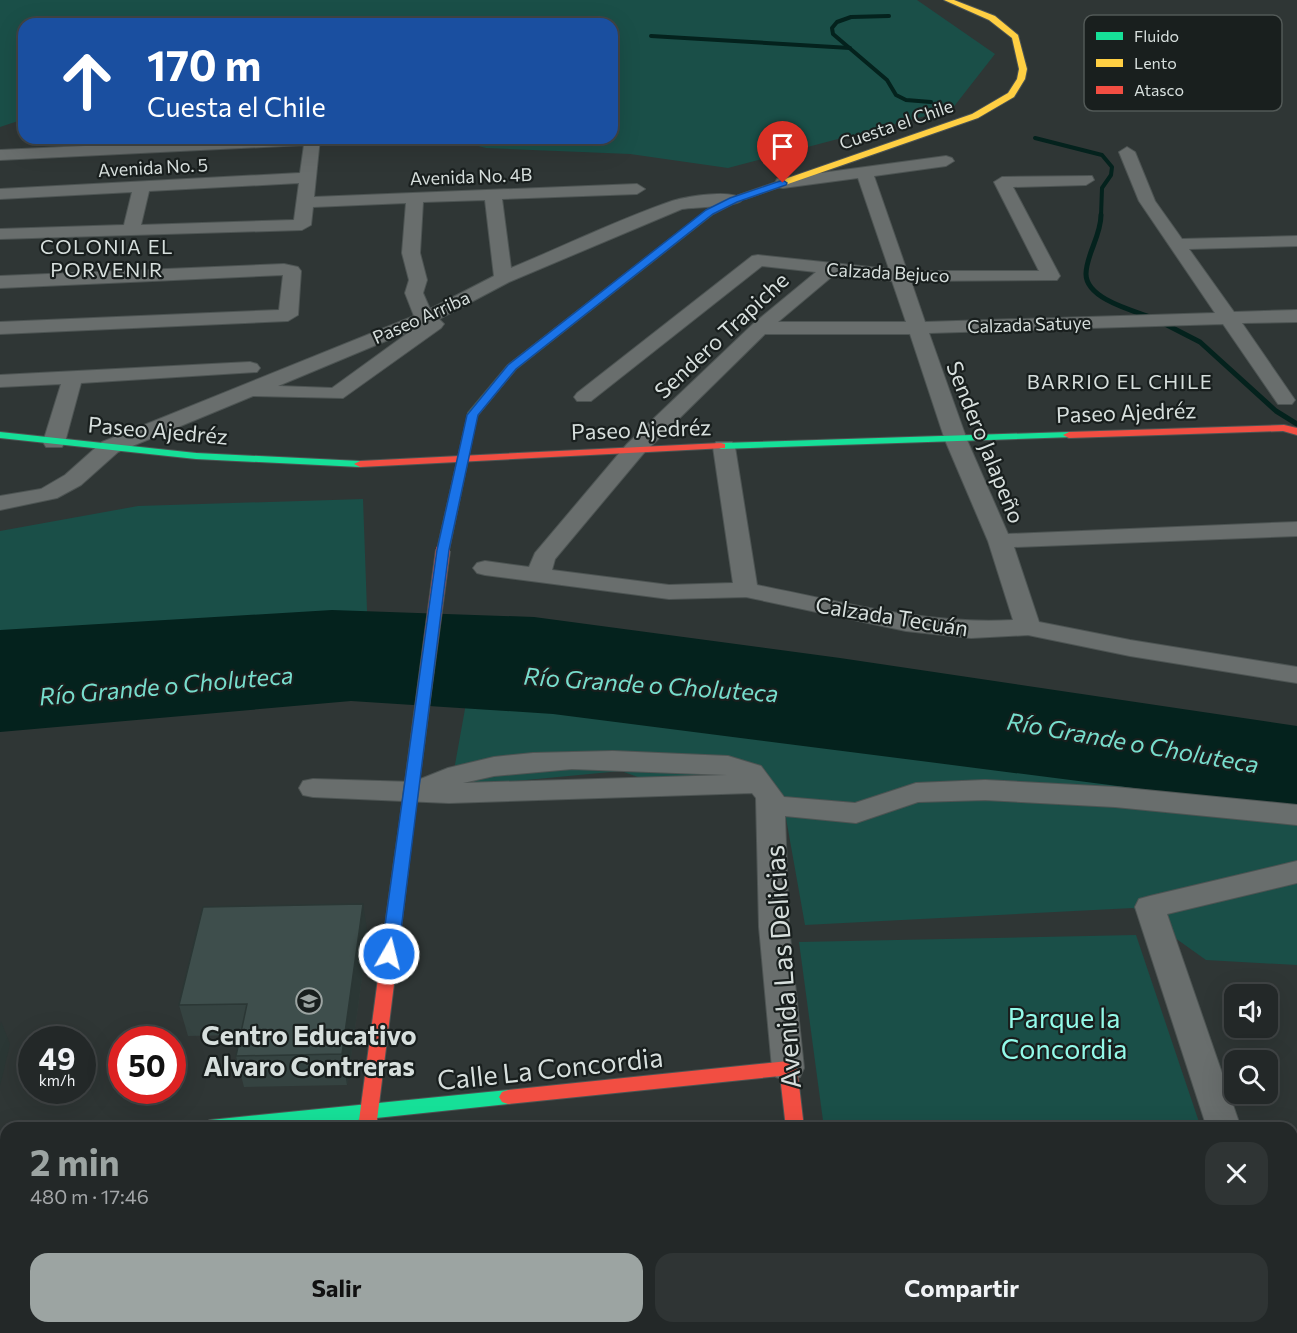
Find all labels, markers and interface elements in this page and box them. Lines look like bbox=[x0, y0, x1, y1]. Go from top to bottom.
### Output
legend bbox=[1084, 15, 1282, 111]
text: Fluido bbox=[1134, 26, 1179, 45]
text: 170 m bbox=[147, 38, 261, 90]
icon: ahead bbox=[48, 42, 126, 120]
text: Lento bbox=[1134, 53, 1177, 72]
text: Atasco bbox=[1134, 80, 1184, 99]
text: Cuesta el Chile bbox=[147, 90, 326, 123]
street label: Cuesta el Chile bbox=[836, 94, 956, 154]
pin bbox=[757, 121, 808, 183]
icon: arrive bbox=[766, 130, 799, 163]
street label: Avenida No. 5 bbox=[97, 153, 209, 181]
street label: Avenida No. 4B bbox=[409, 163, 533, 189]
district label: COLONIA EL PORVENIR bbox=[40, 234, 174, 281]
street label: Calzada Bejuco bbox=[826, 258, 950, 286]
street label: Sendero Trapiche bbox=[648, 266, 794, 404]
street label: Paseo Arriba bbox=[369, 286, 473, 348]
street label: Calzada Satuye bbox=[967, 311, 1091, 337]
street label: Sendero Jalapeño bbox=[941, 357, 1031, 527]
district label: BARRIO EL CHILE bbox=[1027, 369, 1213, 393]
street label: Paseo Ajedréz bbox=[1055, 396, 1197, 428]
street label: Paseo Ajedréz bbox=[87, 410, 229, 450]
street label: Paseo Ajedréz bbox=[570, 413, 712, 445]
street label: Calzada Tecuán bbox=[814, 591, 970, 641]
water label: Río Grande o Choluteca bbox=[38, 659, 294, 711]
water label: Río Grande o Choluteca bbox=[523, 661, 779, 707]
water label: Río Grande o Choluteca bbox=[1005, 706, 1261, 778]
street label: Avenida Las Delicias bbox=[757, 844, 807, 1090]
position arrow bbox=[357, 922, 421, 986]
map controls bbox=[1224, 984, 1278, 1104]
button: sound bbox=[1224, 984, 1278, 1038]
school or university icon: Centro Educativo Alvaro Contreras bbox=[294, 986, 324, 1016]
park label: Parque la Concordia bbox=[1001, 1001, 1127, 1065]
place label: Centro Educativo Alvaro Contreras bbox=[201, 1018, 417, 1082]
speed limit sign: 50 bbox=[108, 1026, 186, 1104]
text: 49 bbox=[39, 1039, 75, 1076]
street label: Calle La Concordia bbox=[435, 1040, 665, 1096]
button: search bbox=[1224, 1050, 1278, 1104]
text: km/h bbox=[39, 1071, 75, 1089]
text: 2 min bbox=[30, 1139, 120, 1183]
button: close bbox=[1205, 1142, 1268, 1205]
text: 480 m · 17:46 bbox=[30, 1184, 149, 1208]
button: Salir bbox=[30, 1253, 643, 1322]
button: Compartir bbox=[655, 1253, 1268, 1322]

